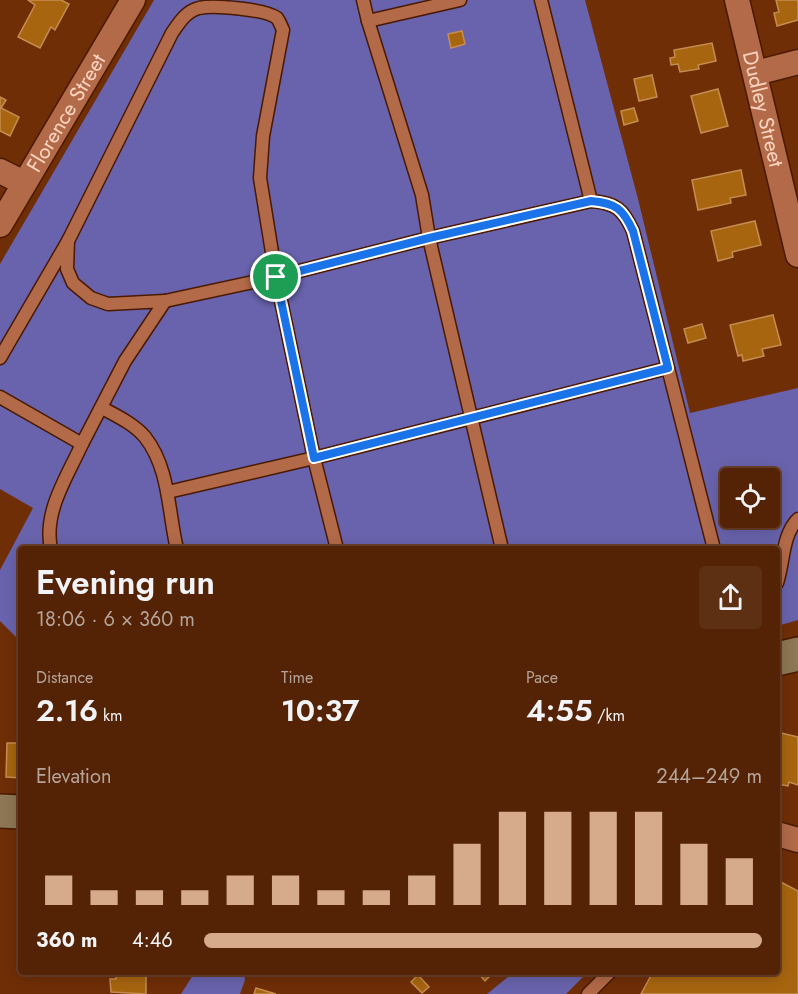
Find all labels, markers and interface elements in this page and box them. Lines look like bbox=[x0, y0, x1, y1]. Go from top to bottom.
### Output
street label: Florence Street bbox=[19, 48, 113, 178]
street label: Dudley Street bbox=[735, 48, 791, 170]
pin bbox=[250, 251, 301, 302]
icon: arrive bbox=[259, 260, 292, 293]
map controls bbox=[720, 468, 780, 528]
button: locate bbox=[720, 468, 780, 528]
text: Evening run bbox=[36, 559, 215, 606]
button: share bbox=[699, 566, 762, 629]
text: 18:06 · 6 × 360 m bbox=[36, 605, 195, 634]
text: Distance bbox=[36, 666, 93, 689]
text: Time bbox=[281, 666, 313, 689]
text: Pace bbox=[526, 666, 558, 689]
text: 2.16 bbox=[36, 689, 98, 732]
text: 10:37 bbox=[281, 689, 359, 732]
text: 4:55 bbox=[526, 689, 593, 732]
text: km bbox=[98, 704, 123, 727]
text: /km bbox=[593, 704, 625, 727]
text: Elevation bbox=[36, 762, 111, 791]
text: 244–249 m bbox=[656, 762, 762, 791]
text: 360 m bbox=[36, 926, 97, 955]
text: 4:46 bbox=[132, 926, 173, 955]

